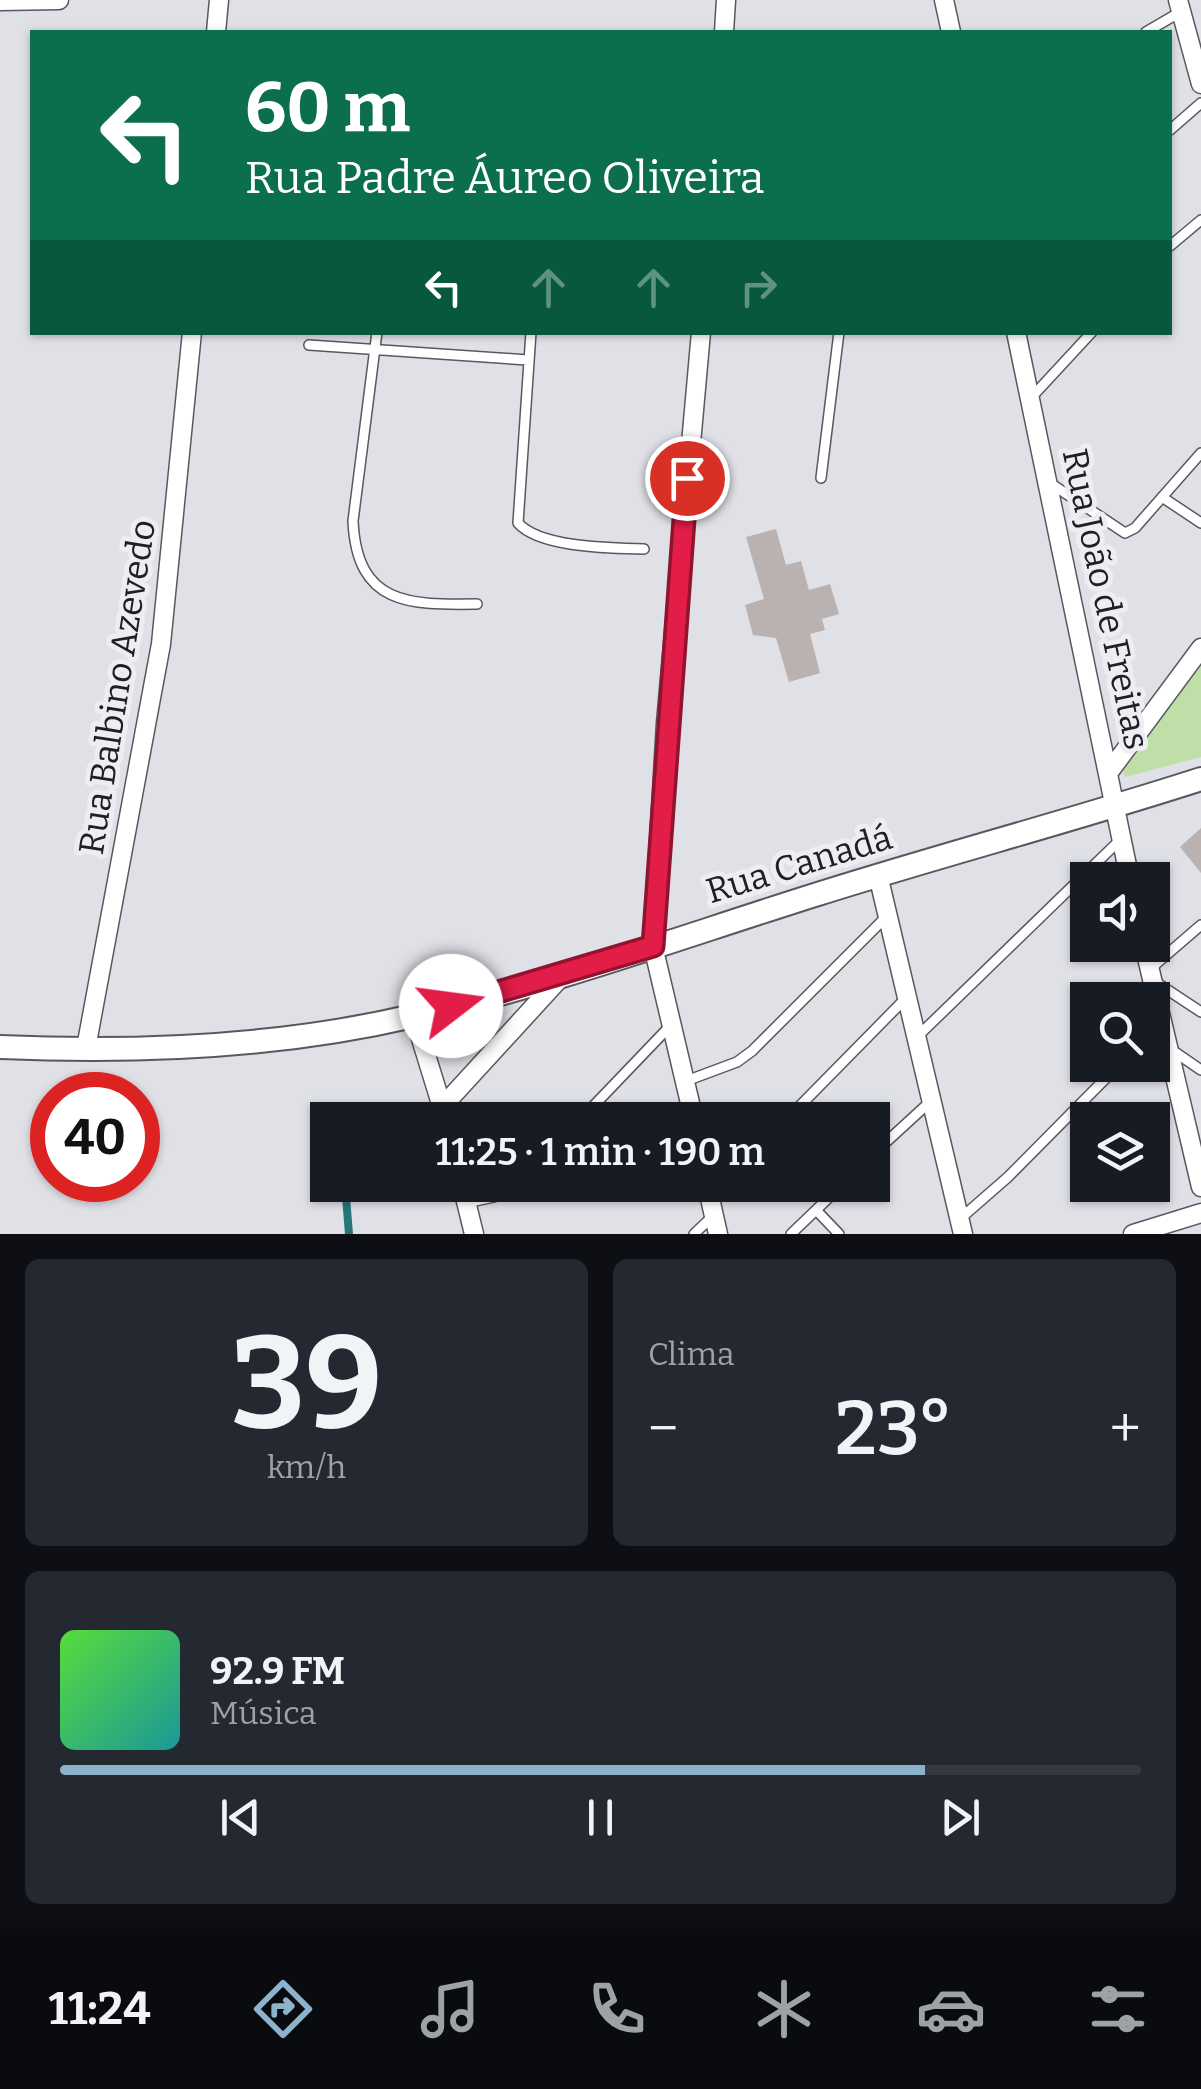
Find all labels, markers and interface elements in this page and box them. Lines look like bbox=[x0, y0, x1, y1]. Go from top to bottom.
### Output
text: 60 m bbox=[245, 66, 410, 150]
icon: left bbox=[80, 70, 210, 200]
text: Rua Padre Áureo Oliveira bbox=[245, 151, 764, 205]
icon: left bbox=[416, 260, 471, 315]
icon: ahead bbox=[521, 260, 576, 315]
icon: ahead bbox=[626, 260, 681, 315]
icon: right bbox=[731, 260, 786, 315]
pin bbox=[645, 436, 730, 521]
street label: Rua João de Freitas bbox=[1054, 445, 1158, 753]
icon: arrive bbox=[660, 451, 715, 506]
street label: Rua Balbino Azevedo bbox=[70, 517, 164, 857]
street label: Rua Canadá bbox=[701, 816, 897, 912]
map controls bbox=[1070, 862, 1170, 1202]
button: sound bbox=[1070, 862, 1170, 962]
position arrow bbox=[399, 954, 503, 1058]
button: search bbox=[1070, 982, 1170, 1082]
speed limit sign: 40 bbox=[30, 1072, 160, 1202]
button: layers bbox=[1070, 1102, 1170, 1202]
text: 11:25 · 1 min · 190 m bbox=[435, 1129, 765, 1175]
text: 39 bbox=[231, 1305, 382, 1461]
text: Clima bbox=[648, 1335, 735, 1373]
text: 23° bbox=[835, 1384, 953, 1474]
text: − bbox=[648, 1396, 678, 1462]
text: + bbox=[1110, 1396, 1141, 1462]
text: km/h bbox=[267, 1448, 346, 1486]
text: 92.9 FM bbox=[210, 1648, 345, 1694]
text: Música bbox=[210, 1694, 317, 1732]
icon: previous bbox=[213, 1790, 268, 1845]
icon: pause bbox=[573, 1790, 628, 1845]
icon: next bbox=[933, 1790, 988, 1845]
icon: directions bbox=[248, 1974, 318, 2044]
icon: music bbox=[415, 1974, 485, 2044]
icon: phone bbox=[582, 1974, 652, 2044]
icon: climate bbox=[749, 1974, 819, 2044]
icon: car bbox=[916, 1974, 986, 2044]
icon: filters bbox=[1083, 1974, 1153, 2044]
text: 11:24 bbox=[48, 1982, 151, 2036]

